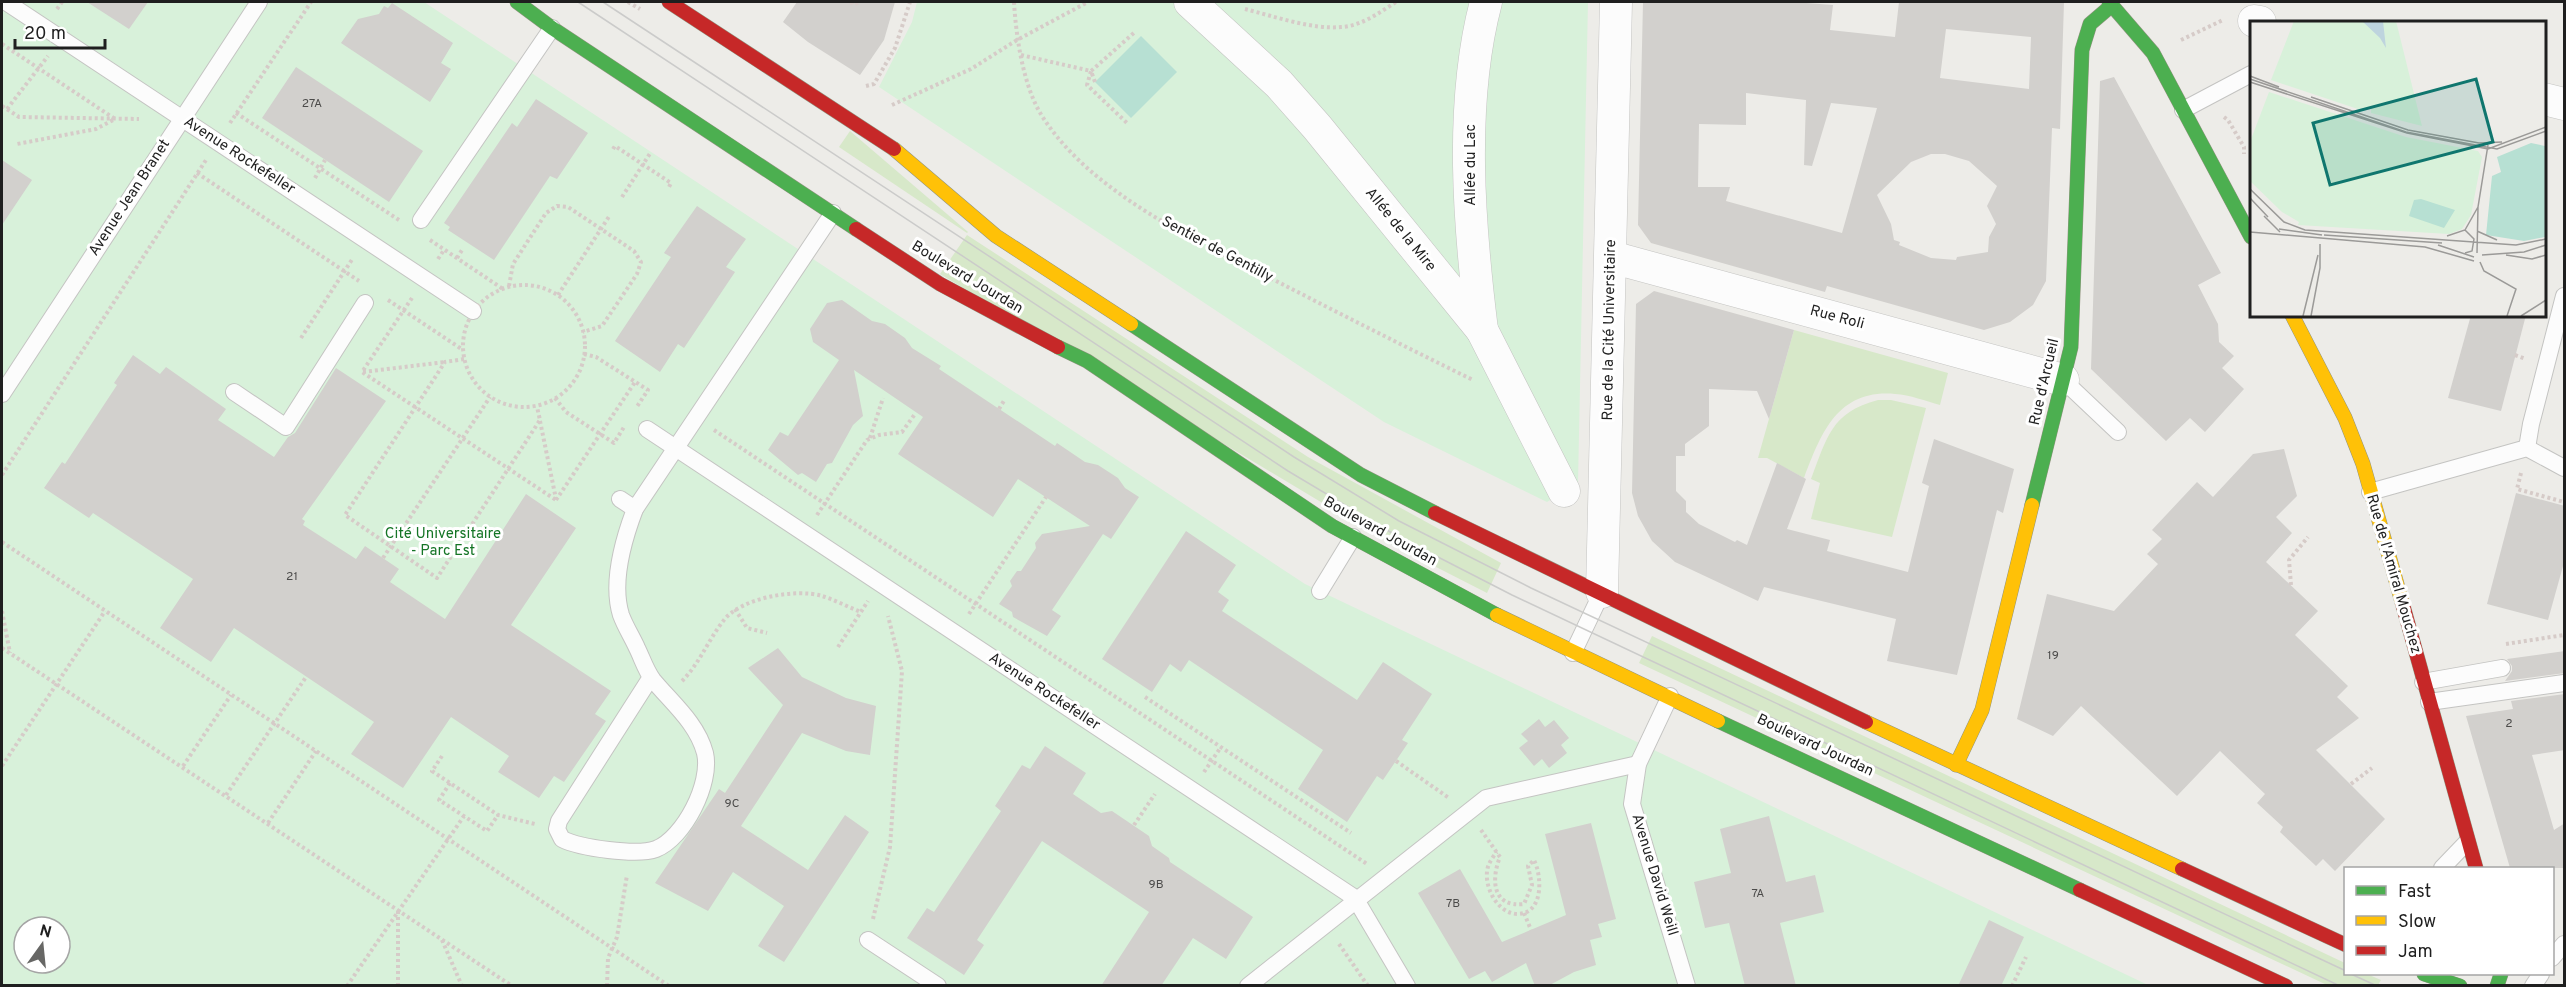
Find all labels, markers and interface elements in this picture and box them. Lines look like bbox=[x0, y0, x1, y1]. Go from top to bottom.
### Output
scale bar bbox=[15, 12, 105, 50]
inset map bbox=[2250, 21, 2545, 316]
text: 20 m bbox=[24, 23, 66, 46]
house number: 27A bbox=[302, 96, 322, 112]
street label: Avenue Rockefeller bbox=[180, 113, 299, 199]
street label: Allée du Lac bbox=[1462, 124, 1481, 206]
street label: Avenue Jean Branet bbox=[85, 136, 175, 260]
street label: Allée de la Mire bbox=[1360, 184, 1440, 276]
street label: Sentier de Gentilly bbox=[1158, 213, 1276, 287]
street label: Boulevard Jourdan bbox=[908, 237, 1026, 319]
street label: Rue de la Cité Universitaire bbox=[1599, 239, 1621, 421]
street label: Rue Roli bbox=[1808, 302, 1866, 334]
street label: Rue d'Arcueil bbox=[2026, 337, 2064, 427]
street label: Rue de l'Amiral Mouchez bbox=[2361, 492, 2425, 656]
street label: Boulevard Jourdan bbox=[1320, 493, 1440, 571]
park label: Cité Universitaire - Parc Est bbox=[385, 525, 501, 561]
house number: 21 bbox=[286, 569, 298, 585]
house number: 19 bbox=[2047, 648, 2059, 664]
street label: Avenue Rockefeller bbox=[985, 649, 1104, 735]
street label: Boulevard Jourdan bbox=[1753, 711, 1877, 781]
house number: 2 bbox=[2505, 716, 2513, 732]
house number: 9C bbox=[725, 796, 740, 812]
street label: Avenue David Weill bbox=[1626, 812, 1682, 938]
legend bbox=[2344, 867, 2554, 975]
house number: 9B bbox=[1148, 877, 1164, 893]
text: Fast bbox=[2398, 881, 2431, 904]
house number: 7A bbox=[1751, 886, 1765, 902]
house number: 7B bbox=[1446, 896, 1460, 912]
text: Slow bbox=[2398, 911, 2436, 934]
north arrow bbox=[12, 915, 72, 975]
text: N bbox=[37, 921, 54, 944]
text: Jam bbox=[2398, 941, 2433, 964]

